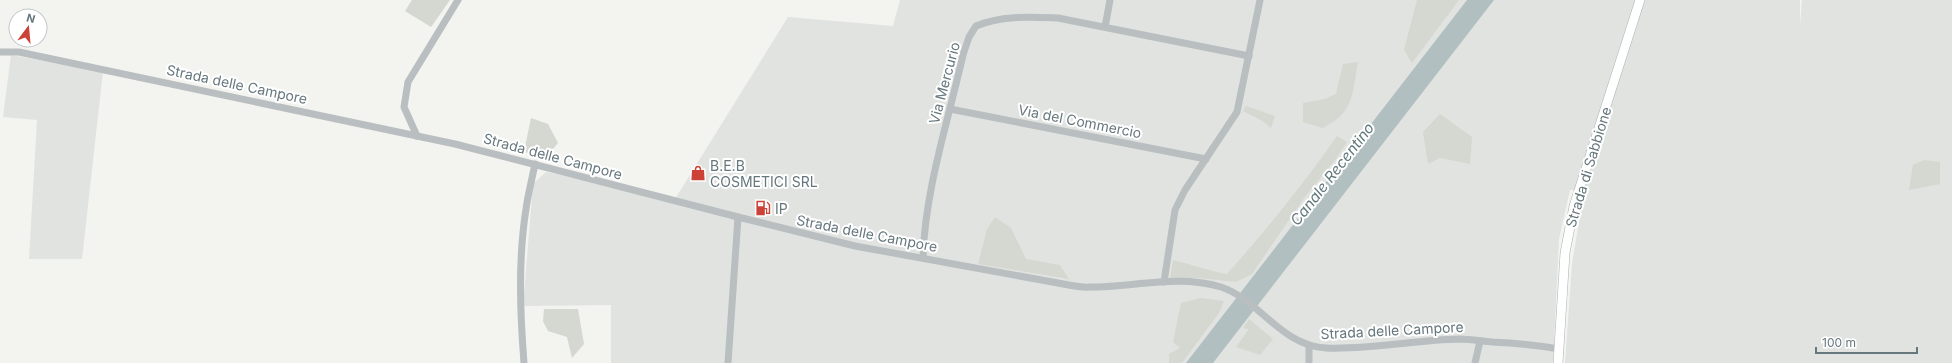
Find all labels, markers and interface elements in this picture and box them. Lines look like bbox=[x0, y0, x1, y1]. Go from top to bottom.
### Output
north arrow bbox=[8, 8, 48, 48]
text: N bbox=[25, 11, 37, 26]
street label: Via Mercurio bbox=[925, 40, 963, 126]
street label: Strada delle Campore bbox=[165, 61, 309, 107]
street label: Via del Commercio bbox=[1017, 101, 1143, 141]
street label: Strada di Sabbione bbox=[1562, 105, 1614, 229]
water label: Canale Recentino bbox=[1286, 119, 1378, 229]
street label: Strada delle Campore bbox=[482, 129, 624, 183]
place label: B.E.B COSMETICI SRL bbox=[710, 157, 818, 190]
shop icon: B.E.B COSMETICI SRL bbox=[689, 164, 707, 182]
fuel station icon: IP bbox=[754, 199, 772, 217]
place label: IP bbox=[775, 200, 788, 217]
street label: Strada delle Campore bbox=[795, 211, 939, 255]
street label: Strada delle Campore bbox=[1320, 318, 1464, 342]
scale bar bbox=[1816, 329, 1917, 355]
text: 100 m bbox=[1822, 335, 1856, 350]

